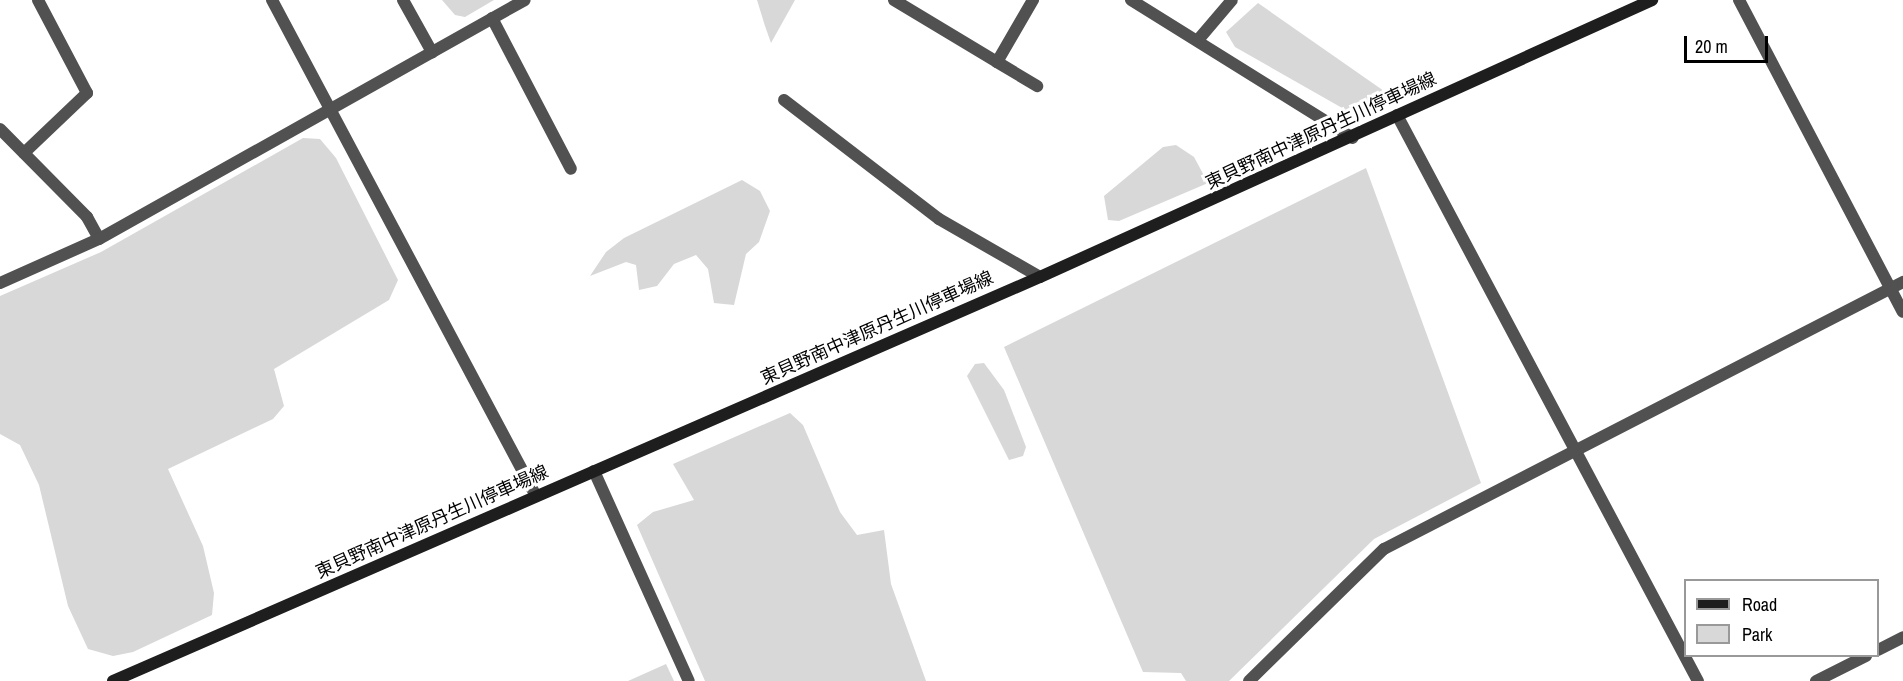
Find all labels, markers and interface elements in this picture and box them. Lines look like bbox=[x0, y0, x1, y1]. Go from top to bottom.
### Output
scale bar bbox=[1687, 24, 1771, 62]
text: 20 m bbox=[1695, 34, 1728, 59]
street label: 東貝野南中津原丹生川停車場線 bbox=[1202, 68, 1440, 194]
street label: 東貝野南中津原丹生川停車場線 bbox=[758, 267, 996, 389]
street label: 東貝野南中津原丹生川停車場線 bbox=[313, 461, 551, 583]
legend bbox=[1684, 579, 1879, 657]
text: Road bbox=[1742, 592, 1777, 617]
text: Park bbox=[1742, 622, 1772, 647]

